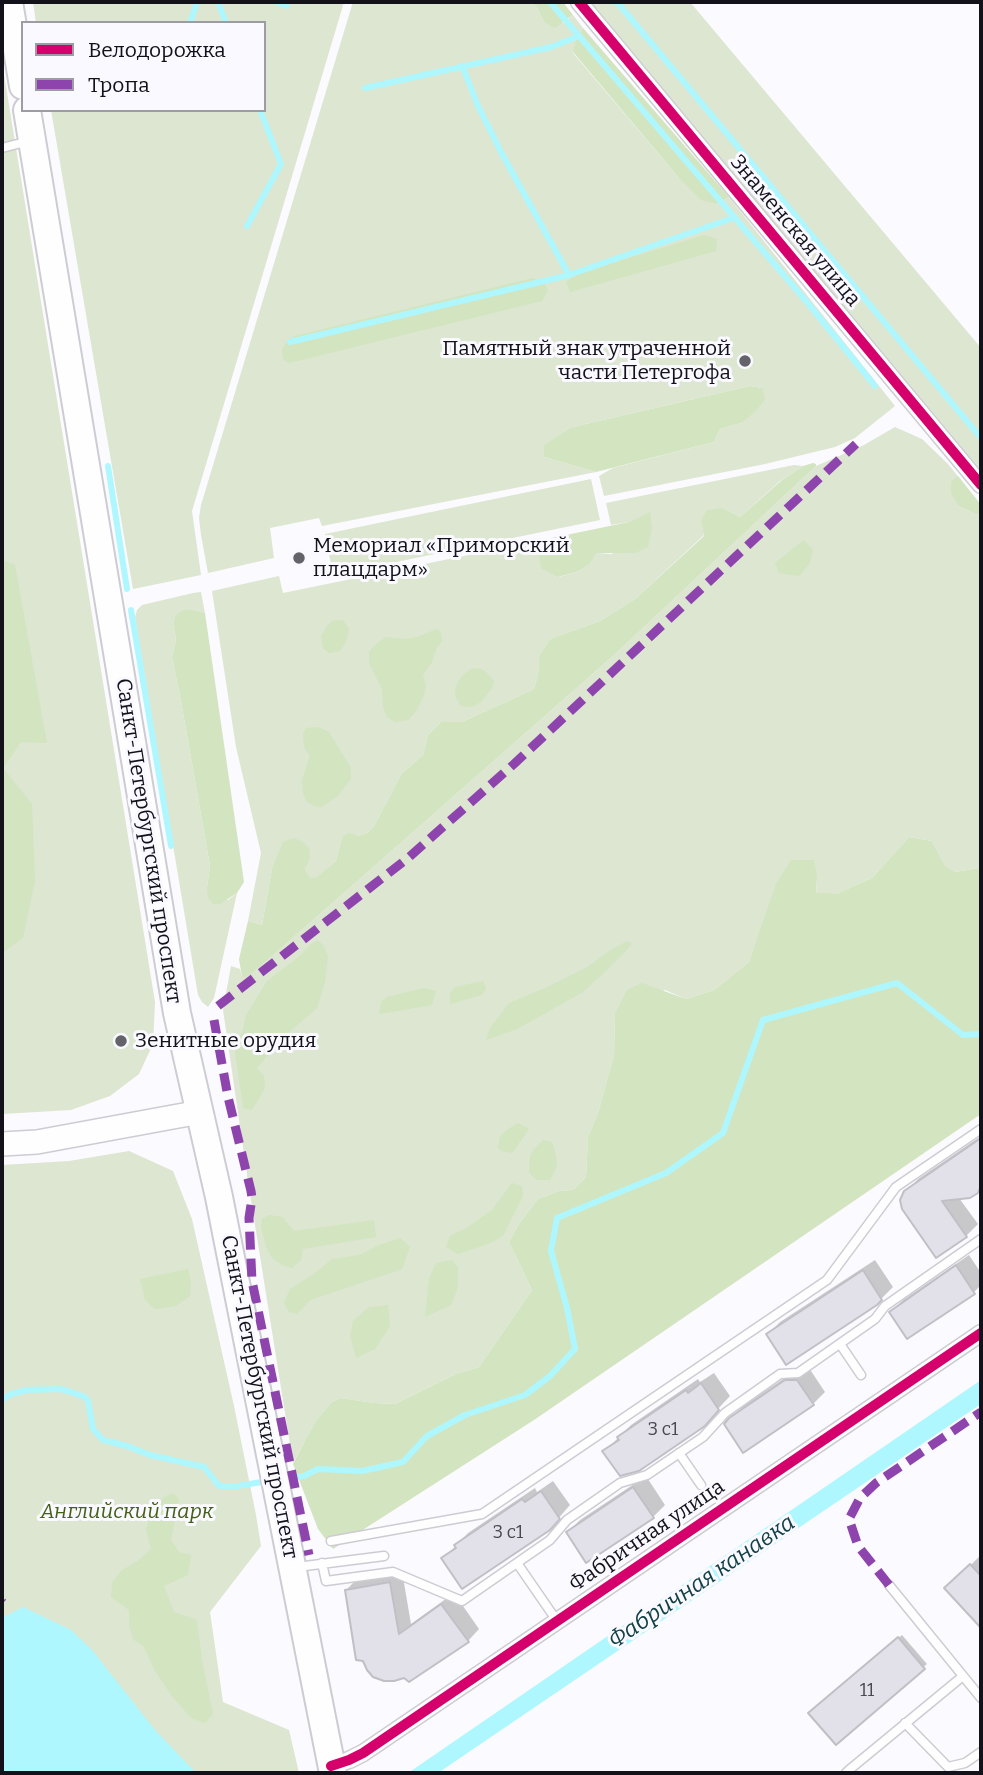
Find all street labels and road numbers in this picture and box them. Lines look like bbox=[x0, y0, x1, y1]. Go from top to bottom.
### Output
street label: Знаменская улица bbox=[724, 150, 866, 312]
street label: Санкт-Петербургский проспект bbox=[110, 677, 186, 1005]
street label: Санкт-Петербургский проспект bbox=[215, 1233, 303, 1561]
street label: Фабричная улица bbox=[564, 1475, 730, 1597]

